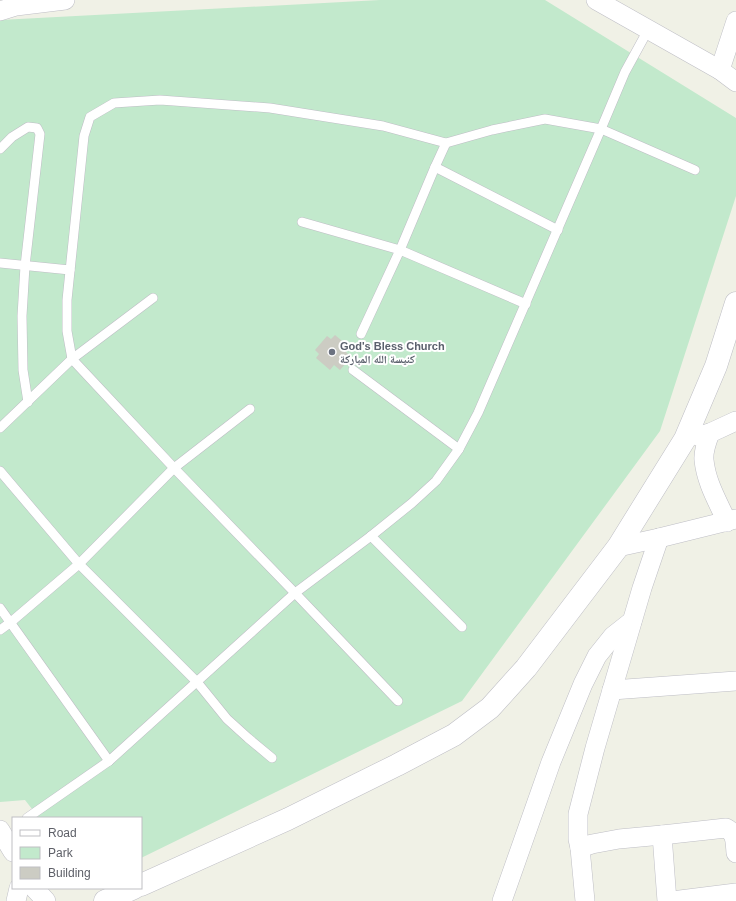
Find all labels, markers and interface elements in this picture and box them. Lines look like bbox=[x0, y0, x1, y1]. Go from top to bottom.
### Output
place label: God's Bless Church كنيسة الله المباركة bbox=[340, 340, 445, 366]
marker: God's Bless Church كنيسة الله المباركة bbox=[327, 347, 337, 357]
legend bbox=[12, 817, 142, 889]
text: Road bbox=[48, 826, 77, 840]
text: Park bbox=[48, 846, 74, 860]
text: Building bbox=[48, 866, 91, 880]

